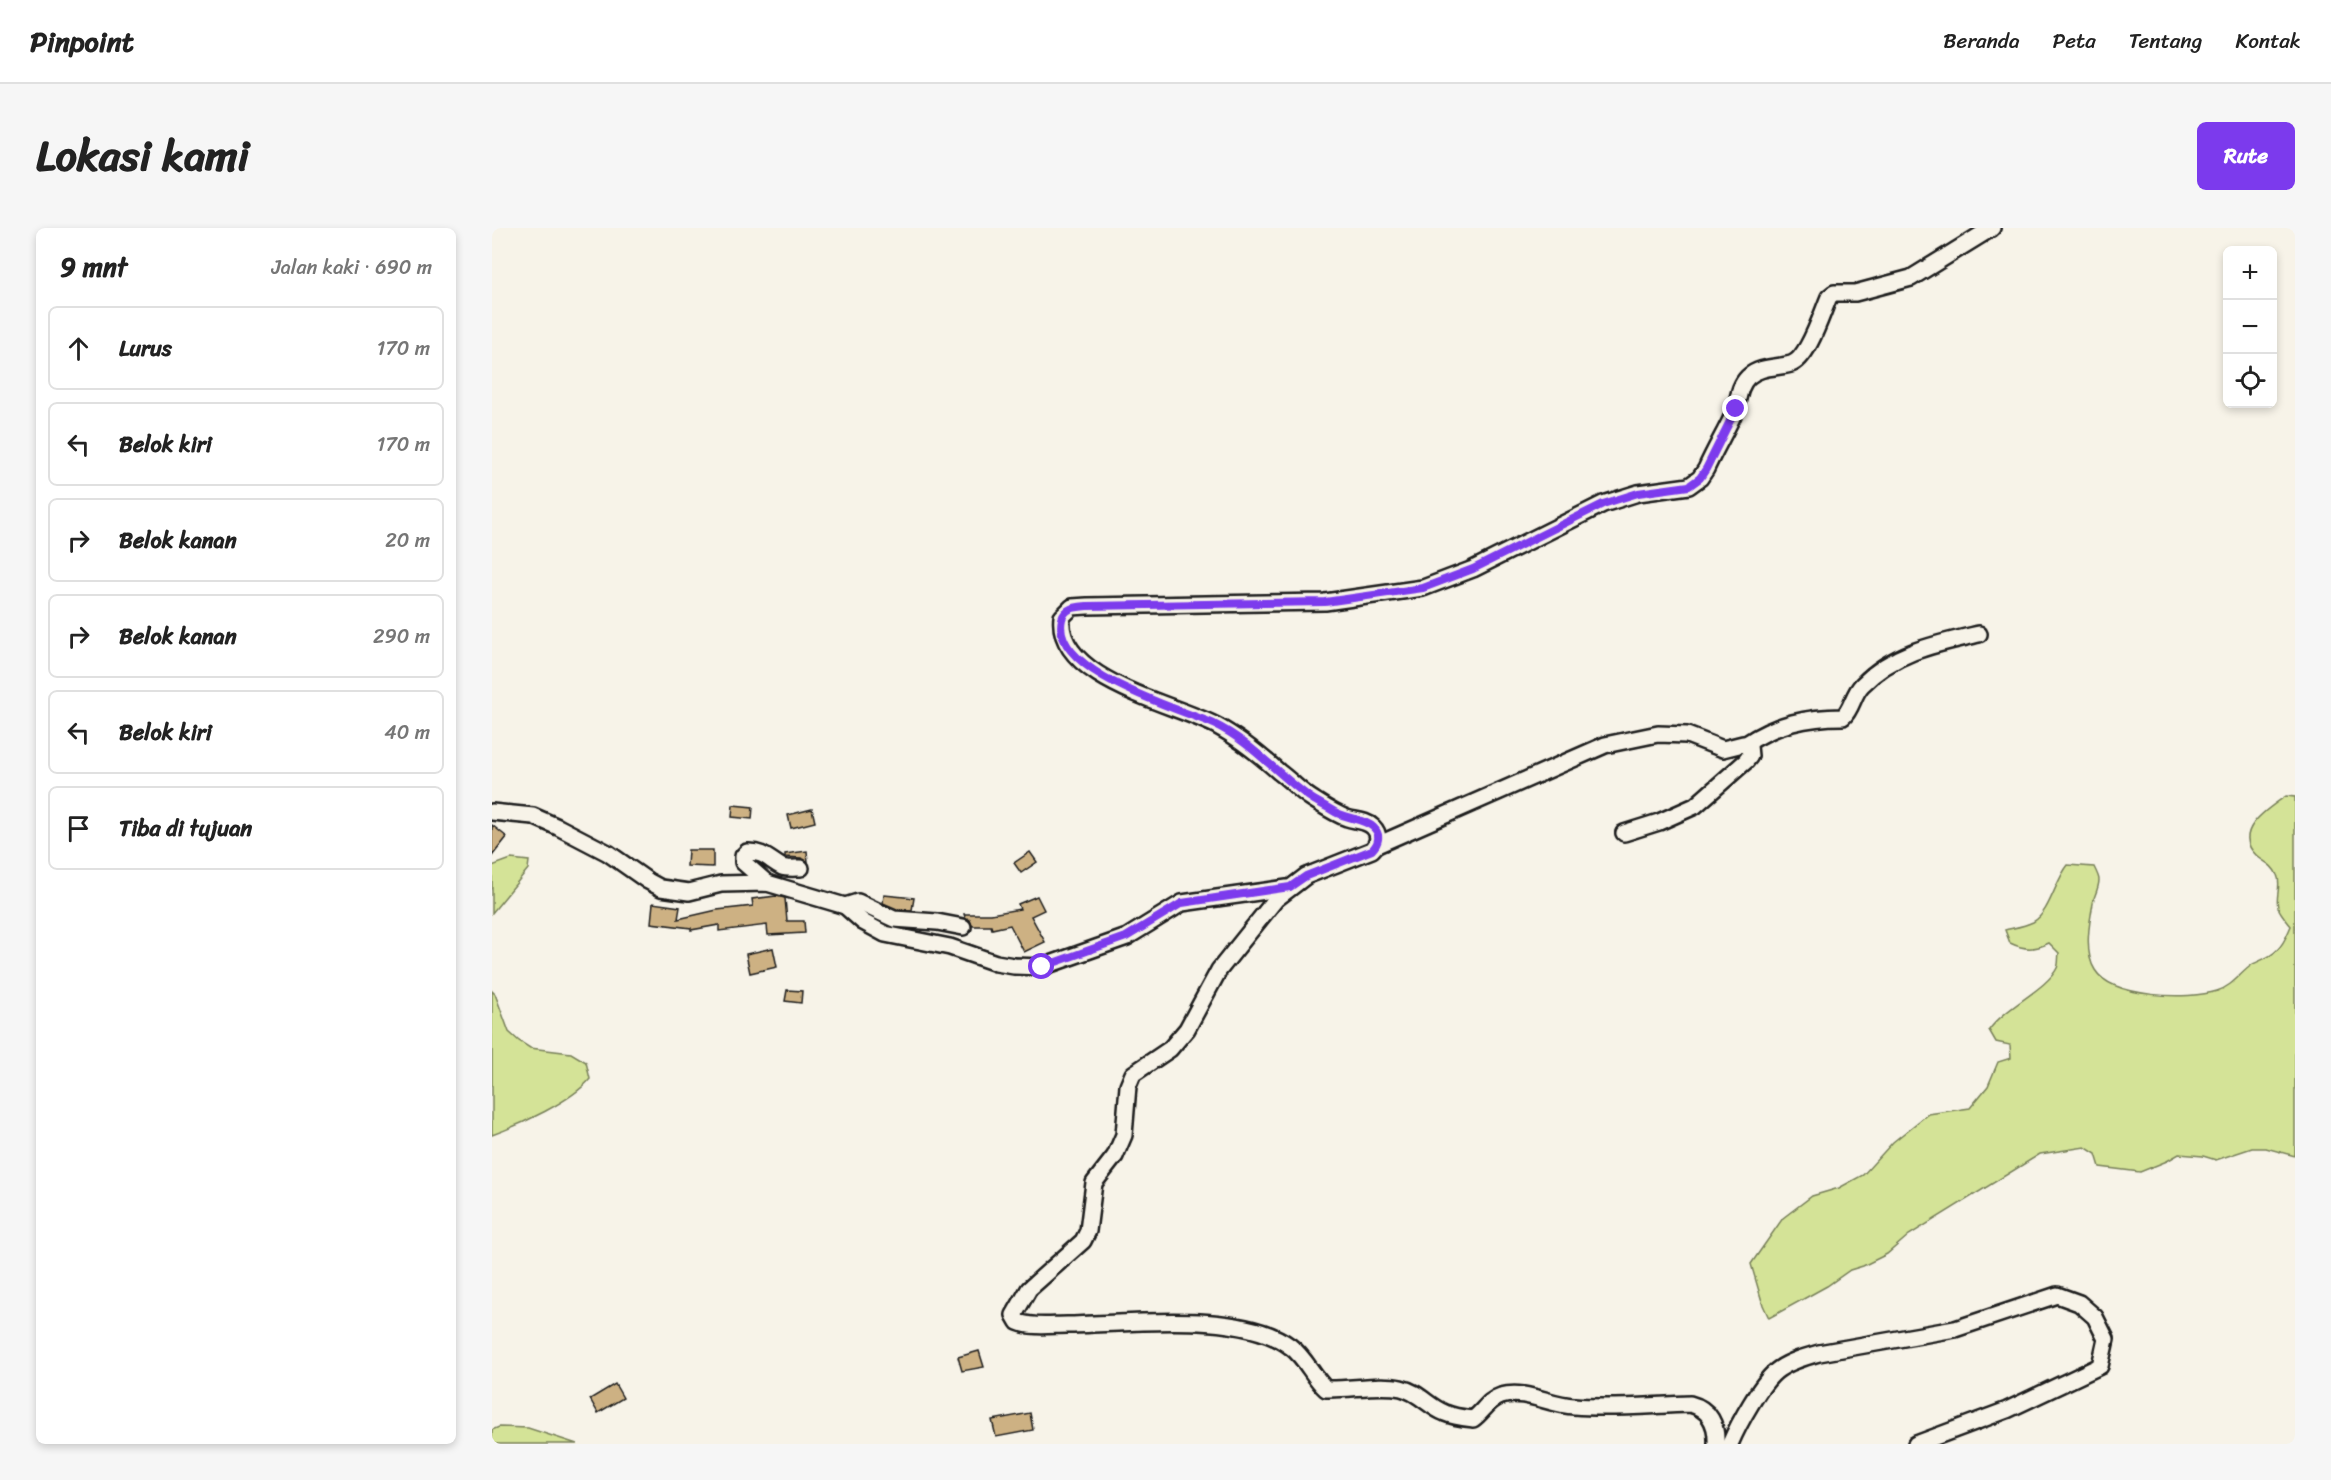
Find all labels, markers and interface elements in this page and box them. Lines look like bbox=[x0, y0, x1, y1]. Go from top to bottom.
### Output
text: Pinpoint bbox=[30, 17, 134, 66]
text: Beranda bbox=[1943, 22, 2019, 60]
text: Peta bbox=[2052, 22, 2096, 60]
text: Tentang bbox=[2129, 22, 2202, 60]
text: Kontak bbox=[2235, 22, 2301, 60]
text: Lokasi kami bbox=[36, 119, 249, 193]
button: Rute bbox=[2197, 122, 2295, 190]
text: 9 mnt bbox=[60, 244, 127, 290]
map controls bbox=[2223, 246, 2277, 408]
button: + bbox=[2223, 246, 2277, 300]
text: Jalan kaki · 690 m bbox=[271, 250, 432, 285]
button: − bbox=[2223, 300, 2277, 354]
text: Lurus bbox=[119, 329, 172, 368]
text: 170 m bbox=[377, 331, 430, 366]
icon: ahead bbox=[62, 332, 95, 365]
button: locate bbox=[2223, 354, 2277, 408]
route end bbox=[1722, 395, 1748, 421]
text: Belok kiri bbox=[119, 425, 212, 464]
text: 170 m bbox=[377, 427, 430, 462]
icon: left bbox=[62, 428, 95, 461]
text: Belok kanan bbox=[119, 521, 237, 560]
text: 20 m bbox=[385, 523, 430, 558]
icon: right bbox=[62, 524, 95, 557]
text: Belok kanan bbox=[119, 617, 237, 656]
text: 290 m bbox=[373, 619, 430, 654]
icon: right bbox=[62, 620, 95, 653]
text: Belok kiri bbox=[119, 713, 212, 752]
text: 40 m bbox=[384, 715, 430, 750]
icon: left bbox=[62, 716, 95, 749]
text: Tiba di tujuan bbox=[119, 809, 252, 848]
icon: arrive bbox=[62, 812, 95, 845]
route start bbox=[1028, 953, 1054, 979]

